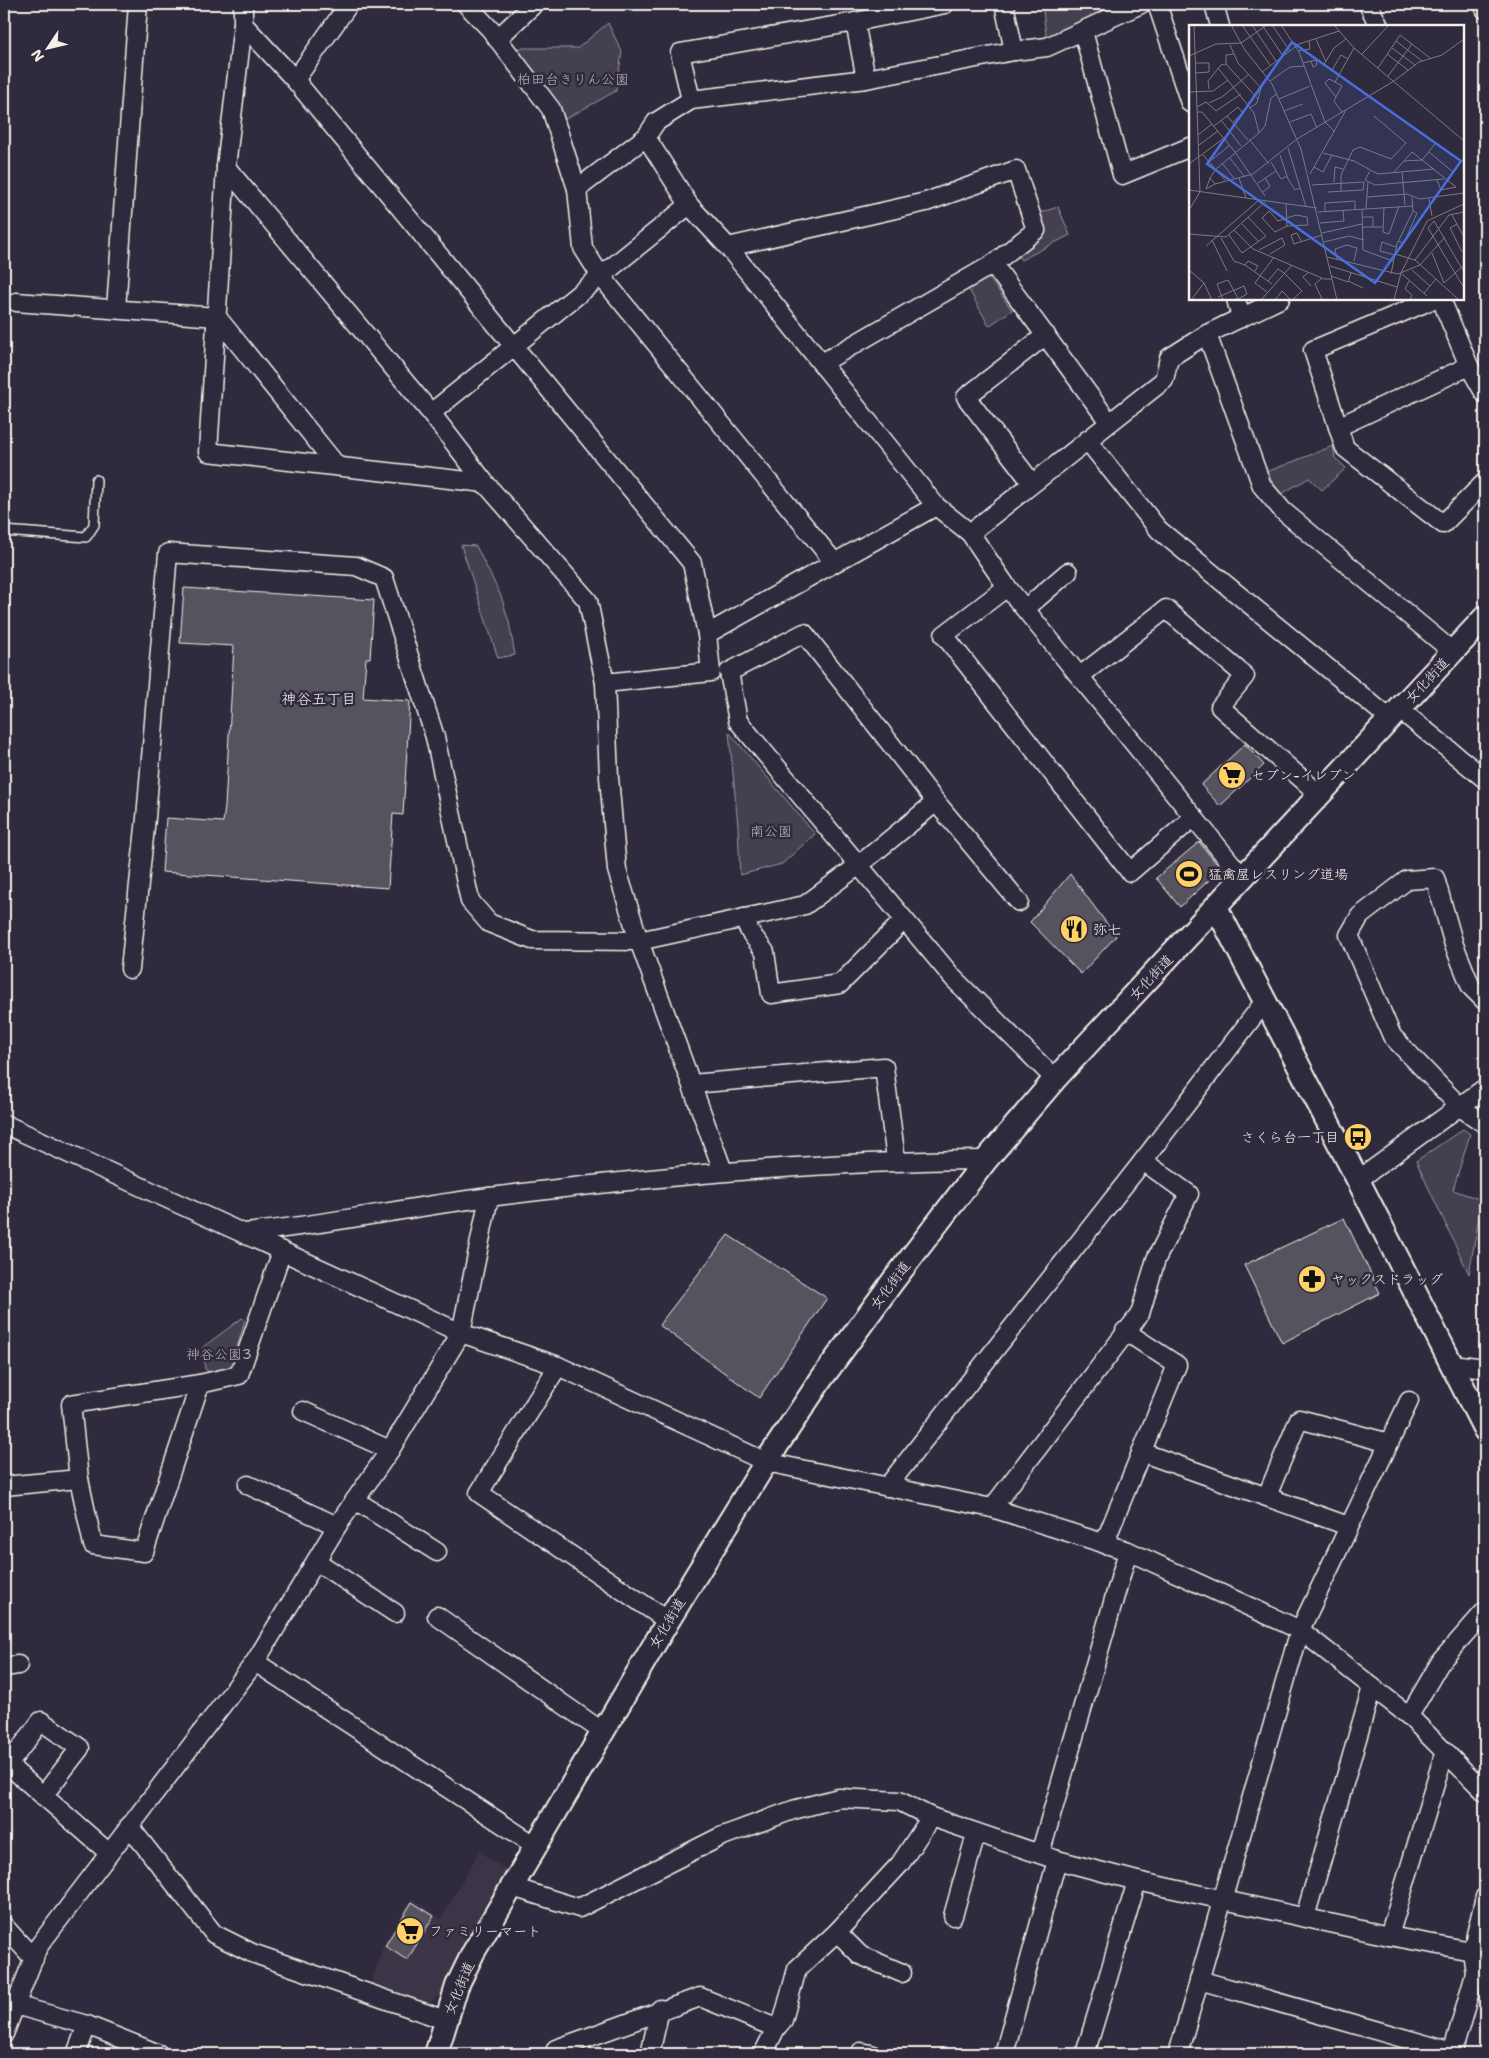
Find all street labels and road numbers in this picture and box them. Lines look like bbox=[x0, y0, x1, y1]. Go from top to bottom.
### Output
street label: 女化街道 bbox=[1401, 653, 1453, 707]
street label: 女化街道 bbox=[1125, 950, 1177, 1004]
street label: 女化街道 bbox=[866, 1257, 914, 1313]
street label: 女化街道 bbox=[645, 1594, 689, 1652]
street label: 女化街道 bbox=[440, 1959, 478, 2017]

